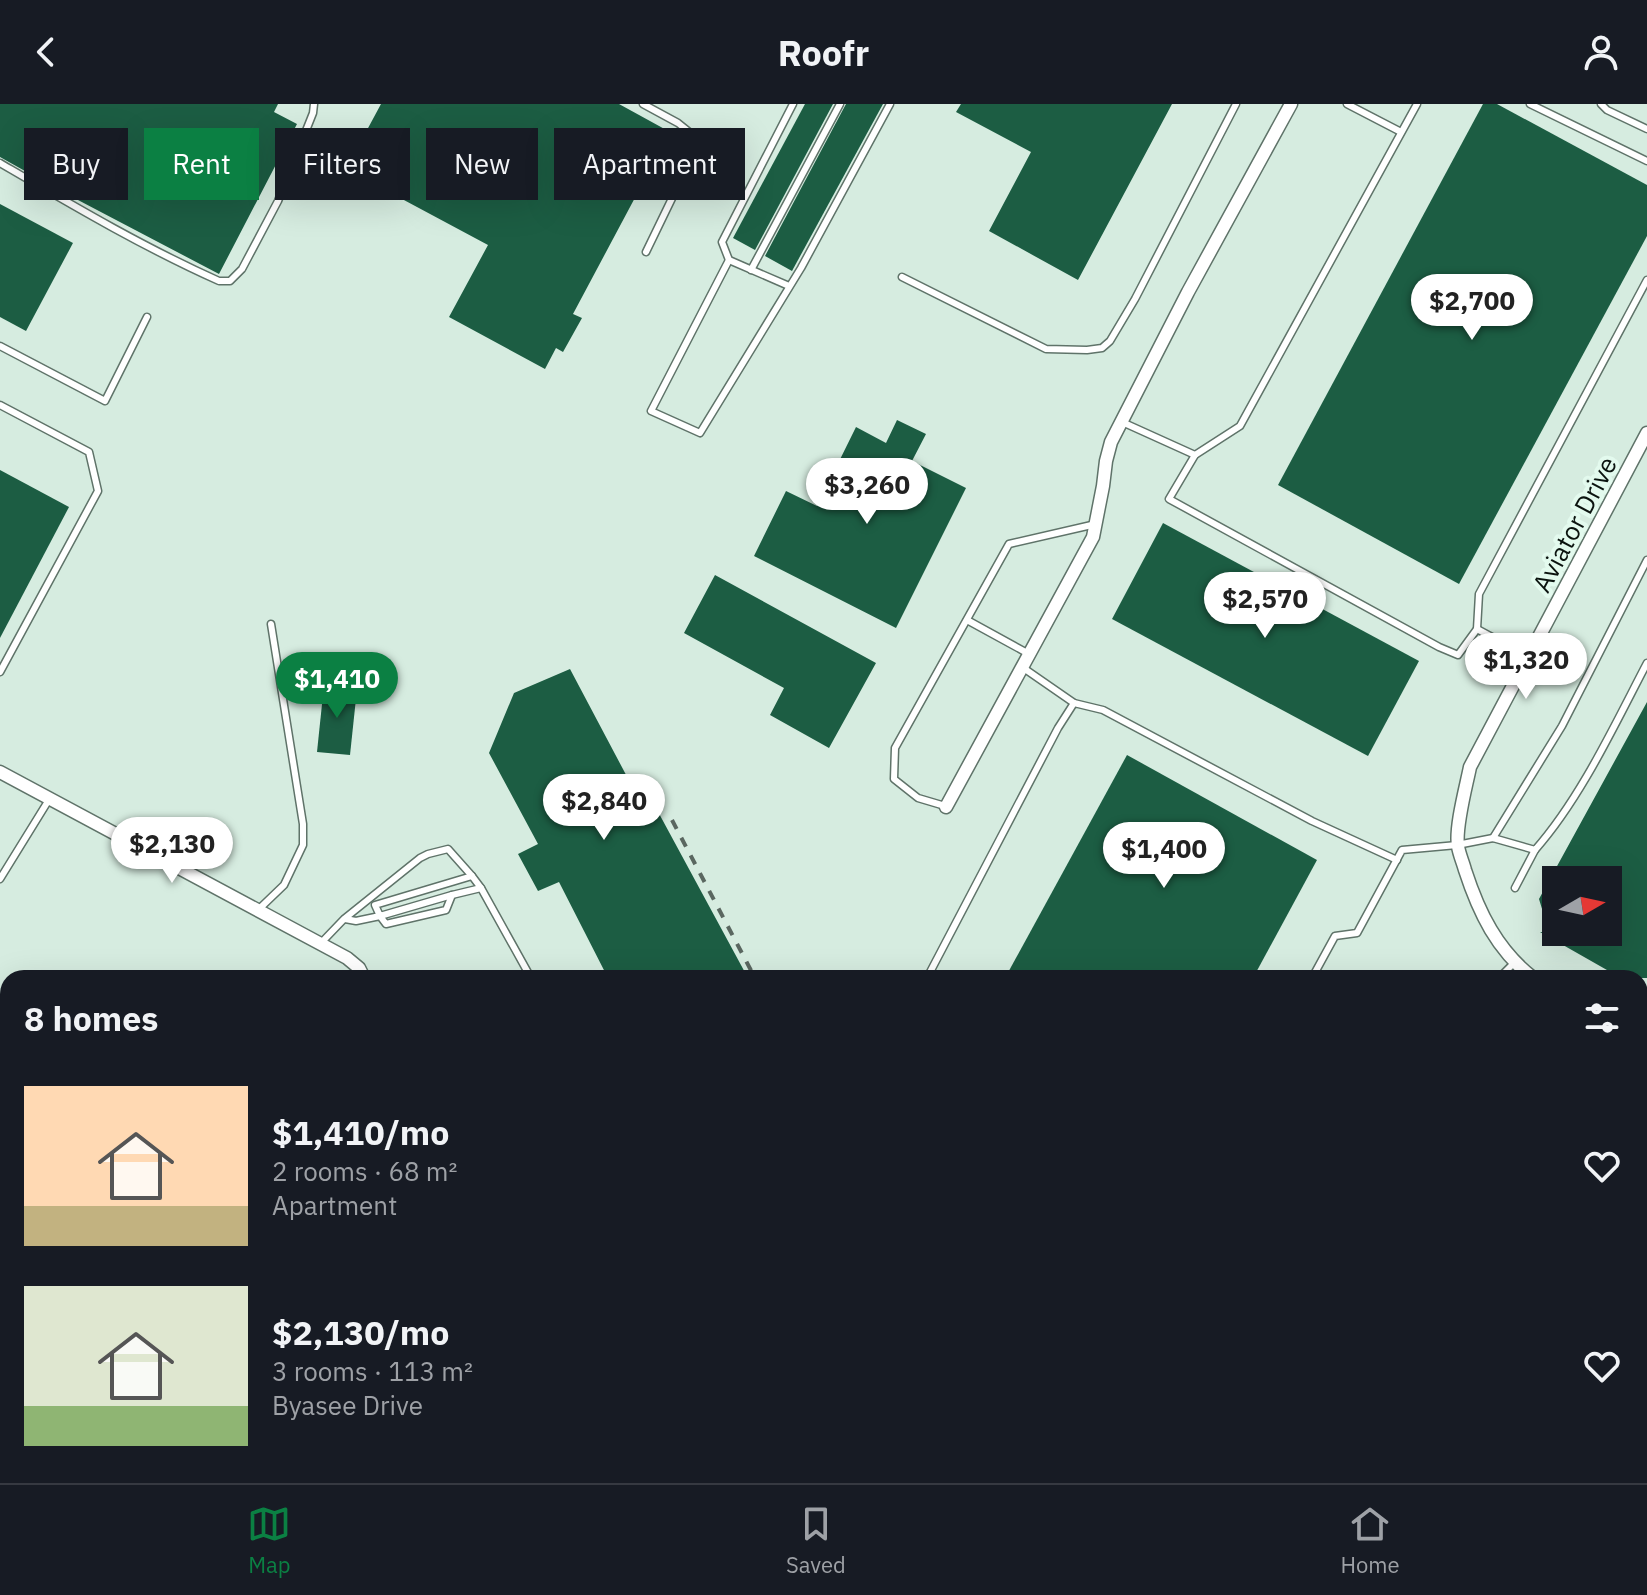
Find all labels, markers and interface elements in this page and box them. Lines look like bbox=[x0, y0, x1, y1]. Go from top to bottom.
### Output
text: Roofr bbox=[778, 29, 869, 76]
icon: back bbox=[24, 30, 68, 74]
icon: person bbox=[1579, 30, 1623, 74]
chip: Buy bbox=[24, 128, 128, 200]
chip: Rent bbox=[144, 128, 259, 200]
chip: Filters bbox=[275, 128, 410, 200]
chip: New bbox=[426, 128, 538, 200]
chip: Apartment bbox=[554, 128, 745, 200]
pin: $2,700 bbox=[1407, 274, 1537, 342]
text: $2,700 bbox=[1429, 283, 1515, 317]
street label: Aviator Drive bbox=[1524, 450, 1624, 598]
pin: $3,260 bbox=[802, 458, 932, 526]
text: $3,260 bbox=[824, 467, 910, 501]
pin: $2,570 bbox=[1200, 572, 1330, 640]
text: $2,570 bbox=[1222, 581, 1308, 615]
pin: $1,320 bbox=[1461, 633, 1591, 701]
text: $1,320 bbox=[1483, 642, 1569, 676]
pin: $1,410 bbox=[272, 652, 402, 720]
text: $1,410 bbox=[294, 661, 380, 695]
pin: $2,840 bbox=[539, 774, 669, 842]
text: $2,840 bbox=[561, 783, 647, 817]
pin: $2,130 bbox=[107, 817, 237, 885]
pin: $1,400 bbox=[1099, 822, 1229, 890]
text: $2,130 bbox=[129, 826, 215, 860]
text: $1,400 bbox=[1121, 831, 1207, 865]
north arrow bbox=[1542, 866, 1622, 946]
map controls bbox=[1542, 866, 1622, 946]
text: 8 homes bbox=[24, 996, 159, 1040]
icon: filters bbox=[1580, 996, 1624, 1040]
text: $1,410/mo bbox=[272, 1110, 449, 1154]
icon: home bbox=[88, 1118, 184, 1214]
icon: heart bbox=[1580, 1144, 1624, 1188]
text: 2 rooms · 68 m² bbox=[272, 1154, 457, 1188]
text: Apartment bbox=[272, 1188, 397, 1222]
text: $2,130/mo bbox=[272, 1310, 449, 1354]
icon: home bbox=[88, 1318, 184, 1414]
icon: heart bbox=[1580, 1344, 1624, 1388]
text: 3 rooms · 113 m² bbox=[272, 1354, 473, 1388]
text: Byasee Drive bbox=[272, 1388, 423, 1422]
tab: Map bbox=[247, 1502, 291, 1579]
tab: Saved bbox=[786, 1502, 846, 1579]
tab: Home bbox=[1340, 1502, 1400, 1579]

